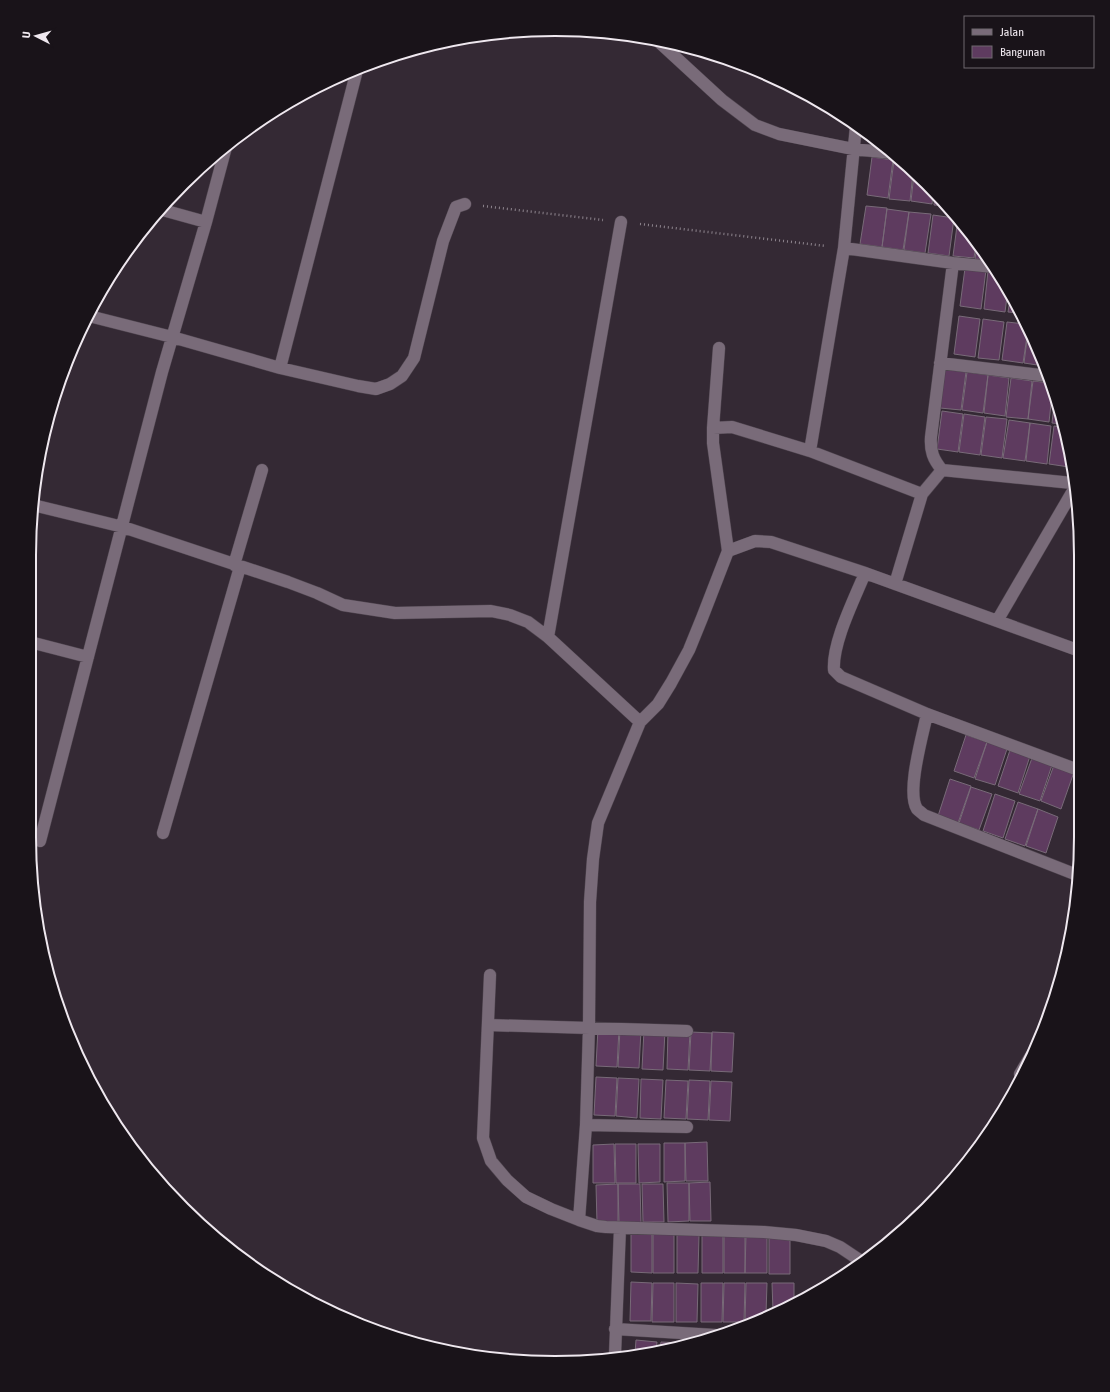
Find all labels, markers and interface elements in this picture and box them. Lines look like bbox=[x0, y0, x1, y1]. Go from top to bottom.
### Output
north arrow bbox=[16, 16, 56, 56]
legend bbox=[964, 16, 1094, 68]
text: Jalan bbox=[1000, 25, 1024, 39]
text: U bbox=[20, 31, 32, 39]
text: Bangunan bbox=[1000, 45, 1045, 59]

